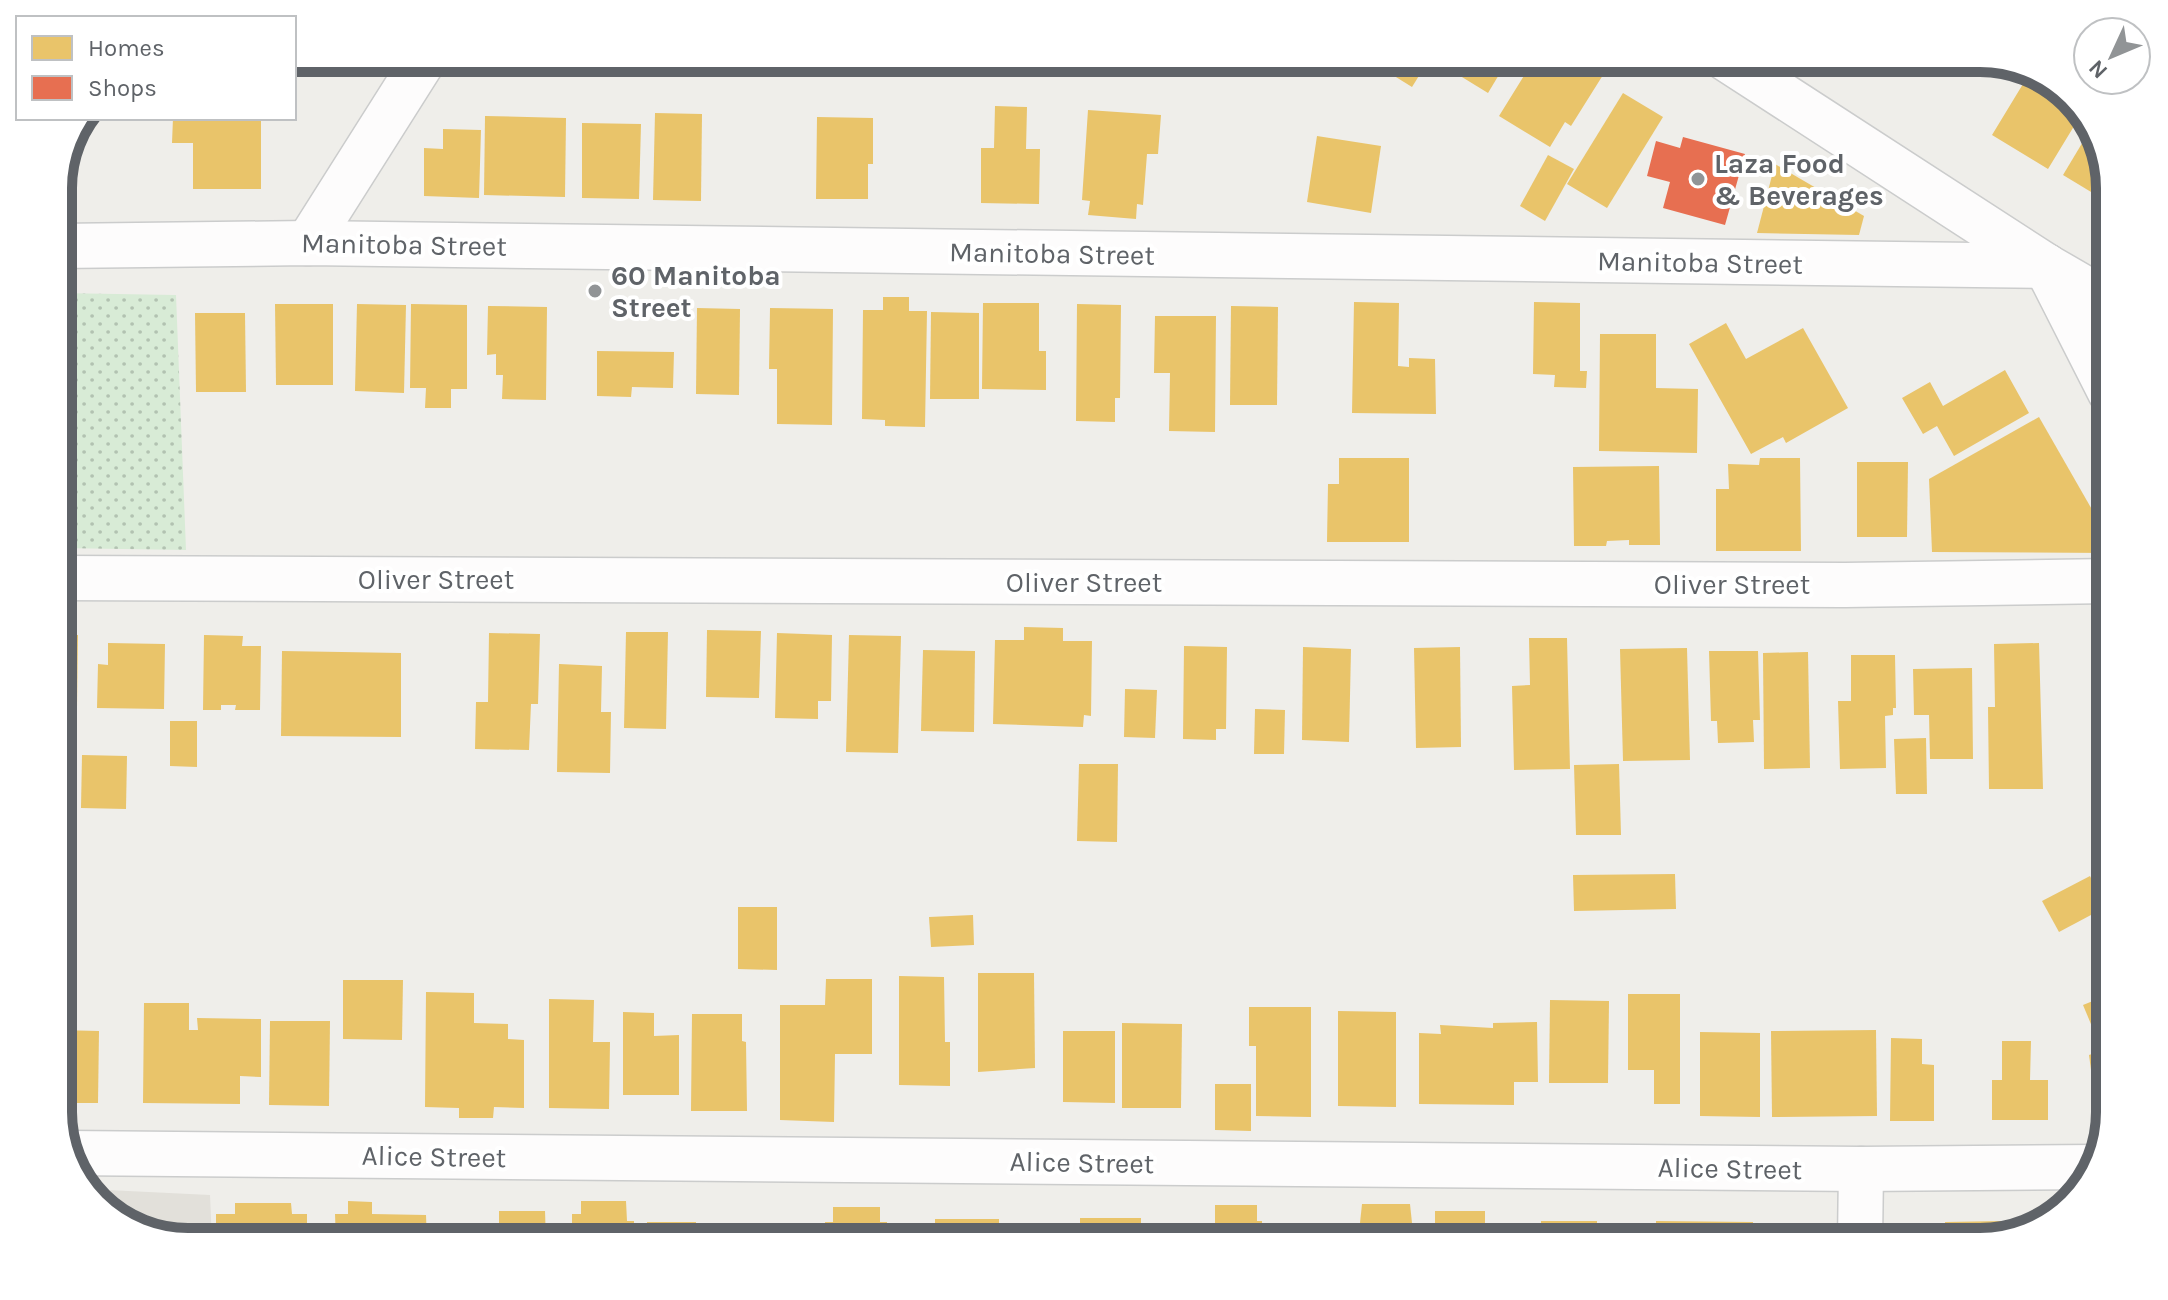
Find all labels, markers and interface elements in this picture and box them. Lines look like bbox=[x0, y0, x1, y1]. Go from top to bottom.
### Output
legend bbox=[16, 16, 296, 120]
north arrow bbox=[2072, 16, 2152, 96]
text: Homes bbox=[88, 34, 165, 62]
text: N bbox=[2083, 54, 2113, 84]
text: Shops bbox=[88, 74, 157, 102]
place label: Laza Food & Beverages bbox=[1714, 147, 1884, 212]
marker: Laza Food & Beverages bbox=[1689, 170, 1707, 188]
street label: Manitoba Street bbox=[301, 226, 507, 263]
street label: Manitoba Street bbox=[949, 235, 1155, 272]
street label: Manitoba Street bbox=[1597, 244, 1803, 281]
place label: 60 Manitoba Street bbox=[611, 259, 781, 324]
marker: 60 Manitoba Street bbox=[586, 282, 604, 300]
street label: Oliver Street bbox=[358, 563, 514, 596]
street label: Oliver Street bbox=[1006, 566, 1162, 599]
street label: Oliver Street bbox=[1654, 568, 1810, 601]
street label: Alice Street bbox=[361, 1139, 507, 1174]
street label: Alice Street bbox=[1009, 1145, 1155, 1180]
street label: Alice Street bbox=[1657, 1151, 1803, 1186]

